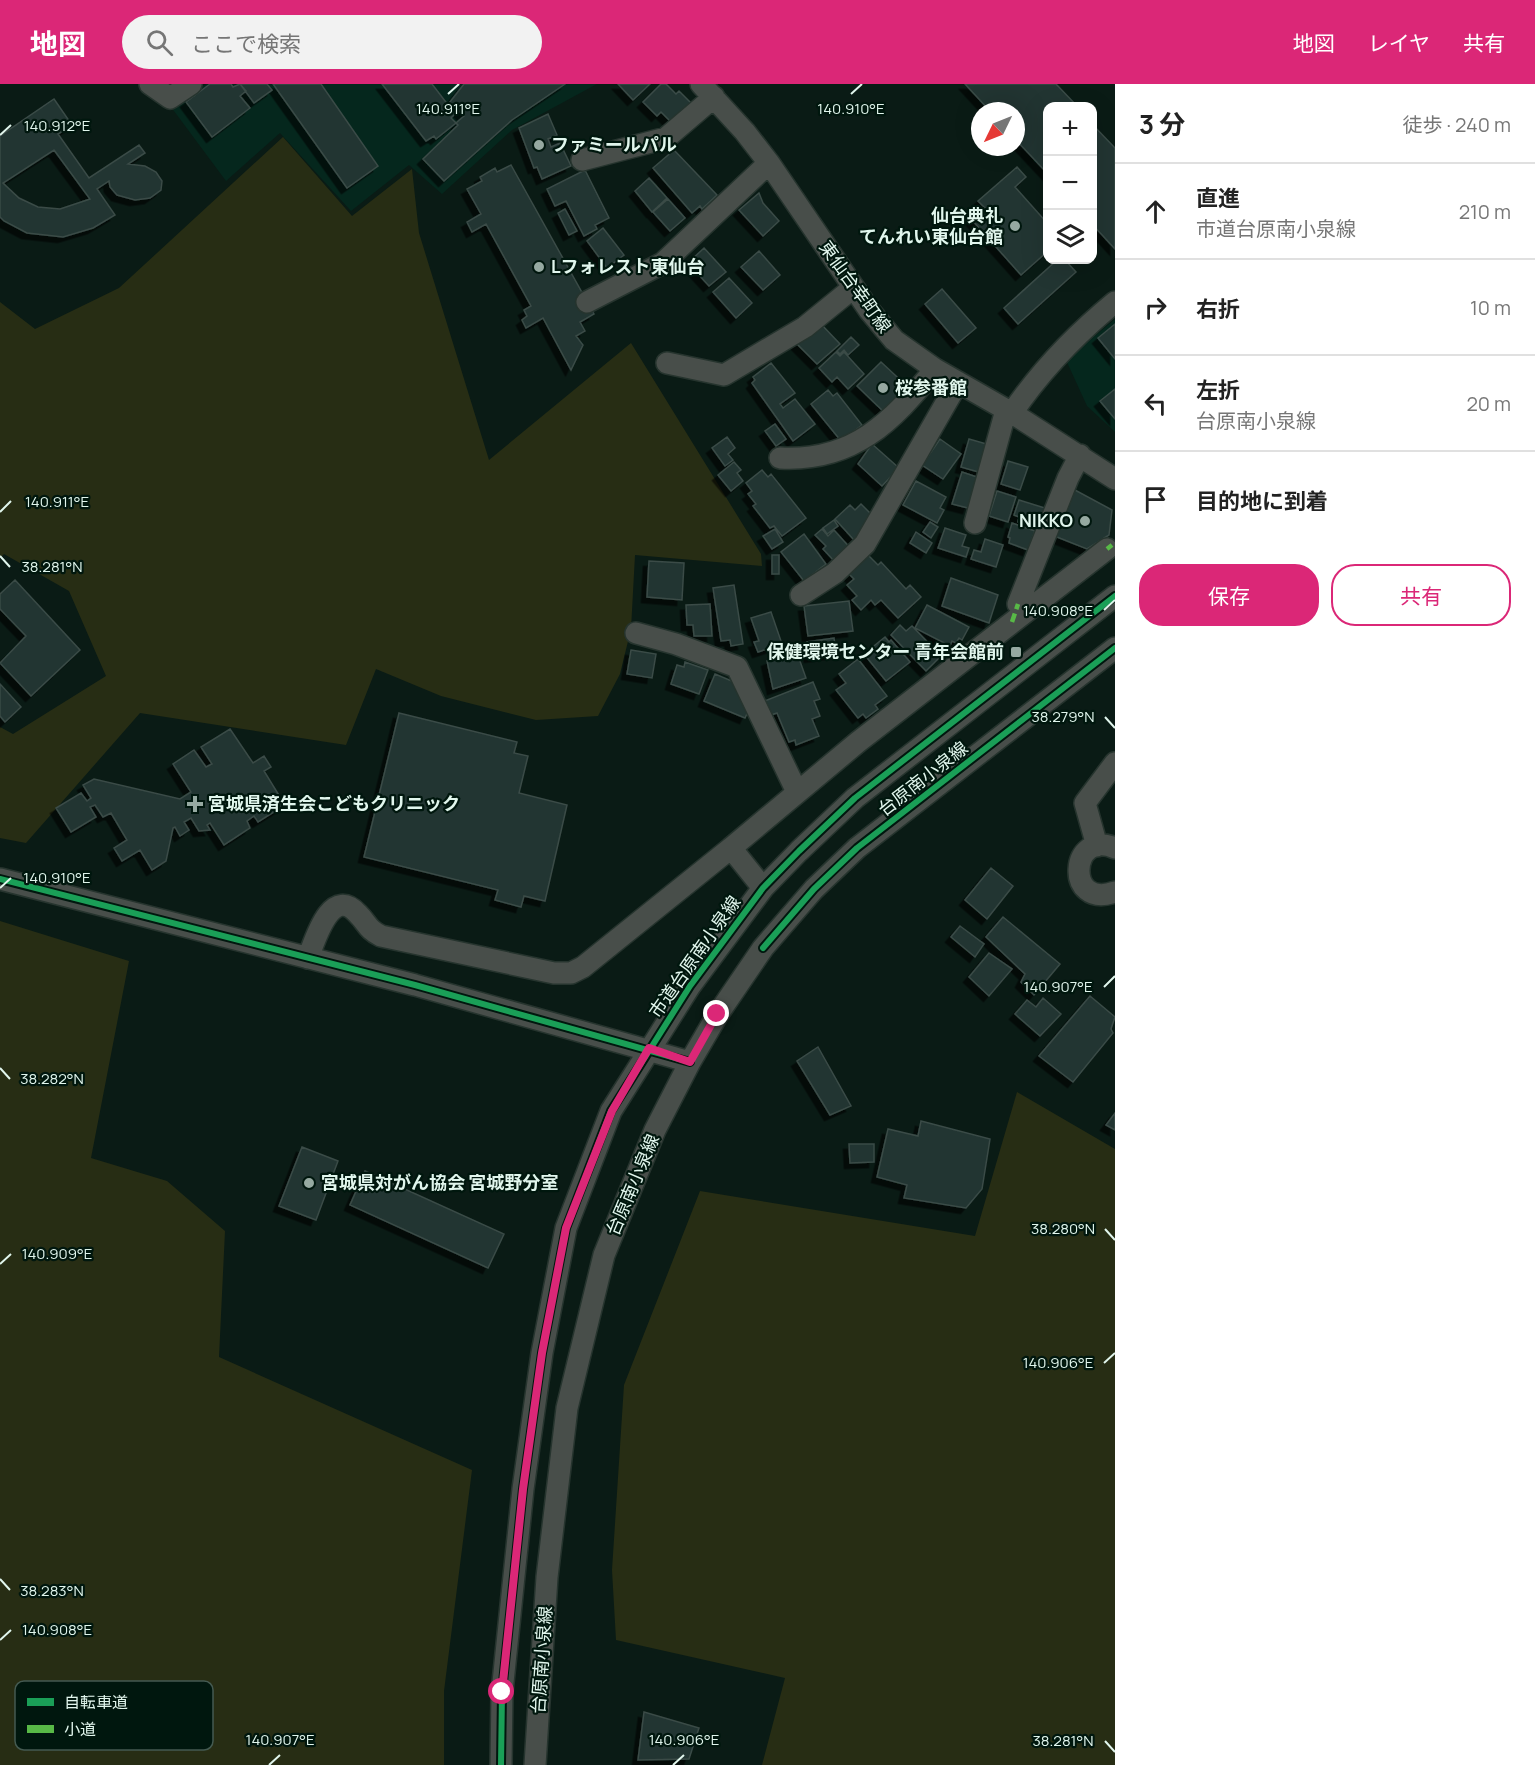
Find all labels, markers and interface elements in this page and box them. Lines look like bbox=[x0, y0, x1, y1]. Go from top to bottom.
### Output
search box bbox=[122, 15, 542, 69]
text: 地図 bbox=[30, 24, 86, 62]
icon: search bbox=[143, 26, 176, 59]
text: ここで検索 bbox=[191, 29, 301, 59]
text: 地図 bbox=[1293, 29, 1335, 57]
text: レイヤ bbox=[1368, 29, 1430, 57]
text: 共有 bbox=[1463, 29, 1505, 57]
text: 140.911°E bbox=[416, 98, 480, 119]
text: 140.910°E bbox=[817, 98, 885, 119]
north arrow bbox=[971, 102, 1025, 156]
map controls bbox=[1043, 102, 1097, 264]
button: + bbox=[1043, 102, 1097, 156]
text: 3 分 bbox=[1139, 106, 1185, 142]
text: 徒歩 · 240 m bbox=[1403, 111, 1511, 138]
text: 140.912°E bbox=[24, 115, 90, 136]
place label: ファミールパル bbox=[551, 132, 677, 156]
marker: ファミールパル bbox=[532, 138, 546, 152]
button: − bbox=[1043, 156, 1097, 210]
text: 直進 bbox=[1196, 183, 1240, 213]
icon: ahead bbox=[1139, 195, 1172, 228]
text: 210 m bbox=[1459, 198, 1511, 225]
place label: 仙台典礼 てんれい東仙台館 bbox=[859, 203, 1003, 248]
button: layers bbox=[1043, 210, 1097, 264]
text: 市道台原南小泉線 bbox=[1196, 215, 1356, 242]
marker: 仙台典礼 てんれい東仙台館 bbox=[1008, 219, 1022, 233]
street label: 東仙台幸町線 bbox=[814, 236, 897, 337]
place label: Lフォレスト東仙台 bbox=[551, 254, 705, 278]
marker: Lフォレスト東仙台 bbox=[532, 260, 546, 274]
icon: right bbox=[1139, 291, 1172, 324]
text: 右折 bbox=[1196, 294, 1240, 324]
text: 10 m bbox=[1470, 294, 1511, 321]
place label: 桜参番館 bbox=[895, 375, 967, 399]
text: 左折 bbox=[1196, 375, 1240, 405]
marker: 桜参番館 bbox=[876, 381, 890, 395]
icon: left bbox=[1139, 387, 1172, 420]
text: 20 m bbox=[1466, 390, 1511, 417]
text: 台原南小泉線 bbox=[1196, 407, 1316, 434]
icon: arrive bbox=[1139, 483, 1172, 516]
text: 目的地に到着 bbox=[1196, 486, 1328, 516]
text: 140.911°E bbox=[25, 491, 89, 512]
place label: NIKKO bbox=[1019, 508, 1073, 532]
marker: NIKKO bbox=[1078, 514, 1092, 528]
text: 38.281°N bbox=[22, 556, 82, 577]
button: 保存 bbox=[1139, 564, 1319, 626]
button: 共有 bbox=[1331, 564, 1511, 626]
text: 140.908°E bbox=[1023, 600, 1093, 621]
place label: 保健環境センター 青年会館前 bbox=[766, 639, 1004, 663]
marker: 保健環境センター 青年会館前 bbox=[1009, 645, 1023, 659]
text: 38.279°N bbox=[1031, 706, 1095, 727]
street label: 台原南小泉線 bbox=[872, 736, 972, 821]
place label: 宮城県済生会こどもクリニック bbox=[208, 791, 460, 815]
marker: 宮城県済生会こどもクリニック bbox=[186, 795, 204, 813]
text: 140.910°E bbox=[23, 867, 91, 888]
street label: 市道台原南小泉線 bbox=[643, 891, 745, 1022]
text: 140.907°E bbox=[1024, 976, 1092, 997]
route end bbox=[703, 1000, 729, 1026]
text: 38.282°N bbox=[20, 1068, 84, 1089]
street label: 台原南小泉線 bbox=[600, 1130, 664, 1239]
place label: 宮城県対がん協会 宮城野分室 bbox=[321, 1170, 559, 1194]
marker: 宮城県対がん協会 宮城野分室 bbox=[302, 1176, 316, 1190]
text: 38.280°N bbox=[1031, 1218, 1095, 1239]
text: 140.909°E bbox=[22, 1243, 92, 1264]
text: 140.906°E bbox=[1023, 1352, 1093, 1373]
text: 38.283°N bbox=[20, 1580, 84, 1601]
street label: 台原南小泉線 bbox=[525, 1605, 557, 1715]
text: 140.908°E bbox=[22, 1619, 92, 1640]
route start bbox=[488, 1678, 514, 1704]
legend bbox=[15, 1681, 213, 1750]
text: 自転車道 bbox=[64, 1691, 128, 1713]
text: 小道 bbox=[64, 1718, 96, 1740]
text: 140.907°E bbox=[246, 1729, 314, 1750]
text: 140.906°E bbox=[649, 1729, 719, 1750]
text: 38.281°N bbox=[1033, 1730, 1093, 1751]

